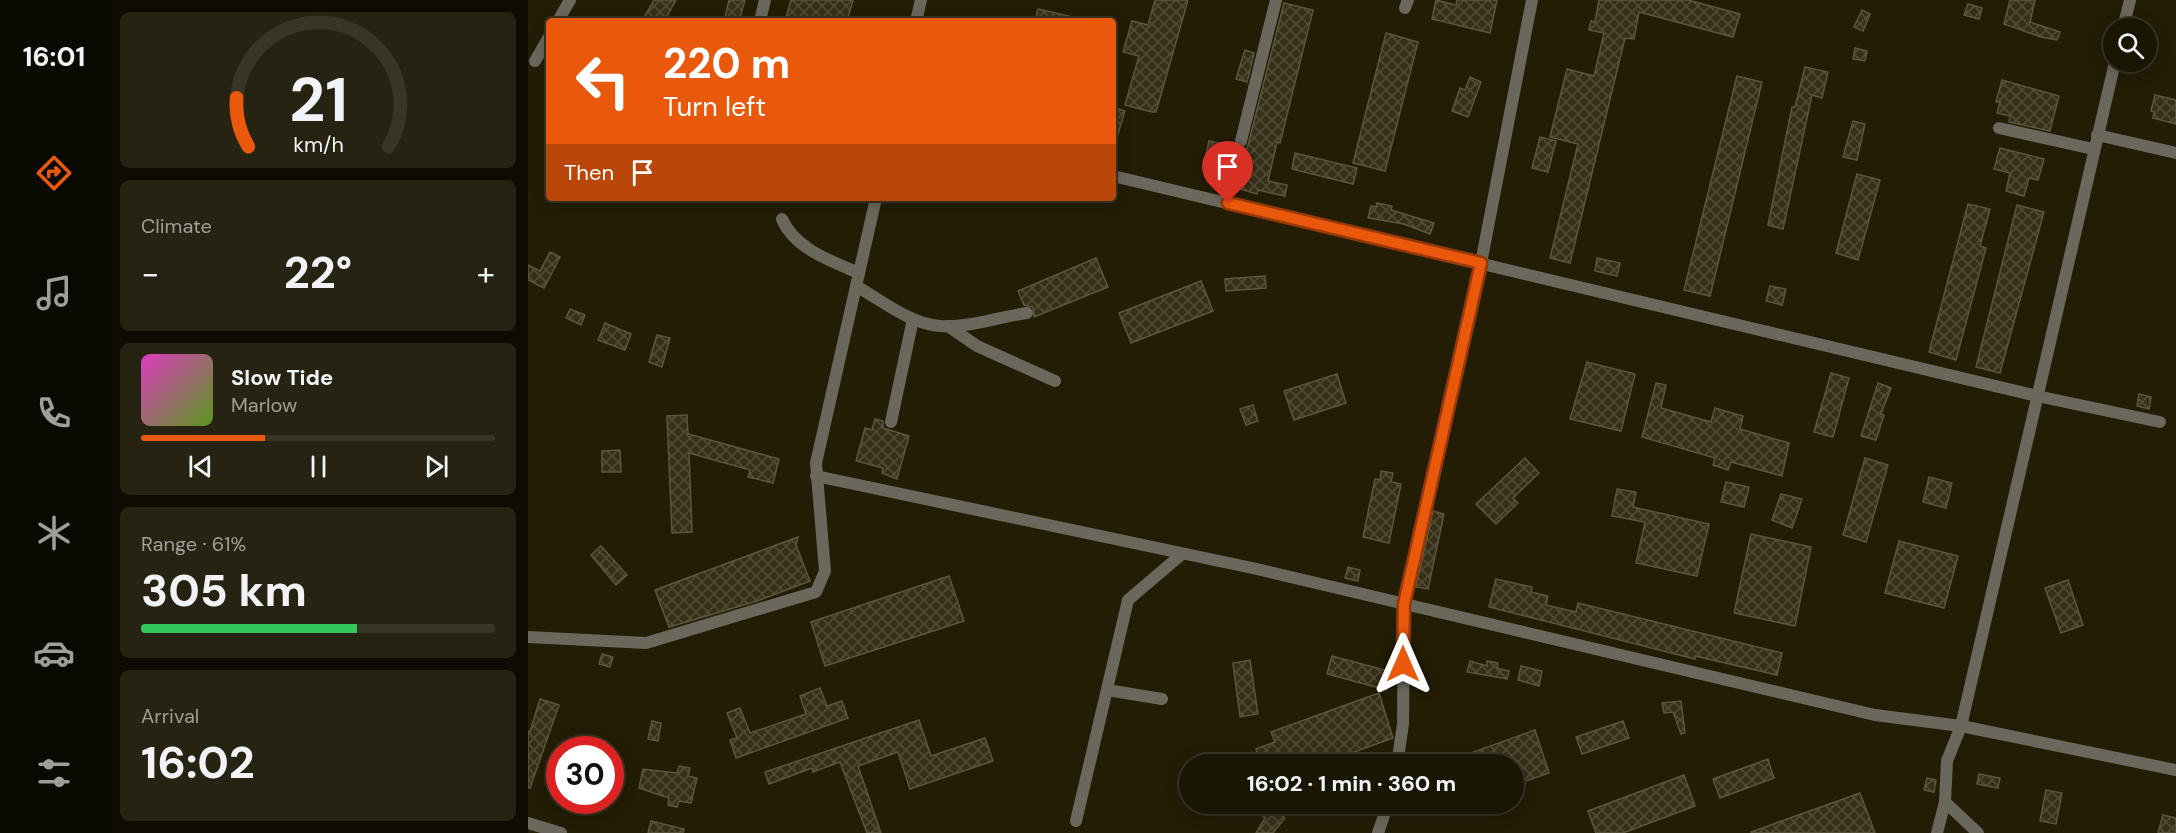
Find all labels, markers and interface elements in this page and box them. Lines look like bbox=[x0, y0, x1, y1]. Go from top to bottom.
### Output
map controls bbox=[2103, 18, 2157, 72]
button: search bbox=[2103, 18, 2157, 72]
text: 220 m bbox=[663, 36, 790, 91]
text: 16:01 bbox=[23, 39, 85, 74]
icon: left bbox=[564, 42, 642, 120]
text: 21 bbox=[289, 59, 347, 140]
text: Turn left bbox=[663, 89, 766, 124]
text: km/h bbox=[293, 131, 343, 159]
pin bbox=[1202, 141, 1253, 203]
icon: arrive bbox=[1211, 150, 1244, 183]
icon: directions bbox=[33, 152, 75, 194]
icon: arrive bbox=[626, 156, 659, 189]
text: Then bbox=[564, 158, 614, 187]
text: Climate bbox=[141, 213, 212, 239]
text: 22° bbox=[284, 243, 352, 302]
text: − bbox=[141, 252, 159, 295]
text: + bbox=[477, 252, 495, 295]
icon: music bbox=[33, 272, 75, 314]
text: Slow Tide bbox=[231, 363, 333, 392]
icon: phone bbox=[33, 392, 75, 434]
text: Marlow bbox=[231, 392, 297, 418]
icon: previous bbox=[184, 450, 217, 483]
icon: pause bbox=[302, 450, 335, 483]
icon: next bbox=[420, 450, 453, 483]
icon: climate bbox=[33, 512, 75, 554]
text: Range · 61% bbox=[141, 531, 246, 557]
text: 305 km bbox=[141, 561, 307, 620]
icon: car bbox=[33, 632, 75, 674]
position arrow bbox=[1371, 632, 1435, 696]
text: Arrival bbox=[141, 703, 199, 729]
text: 16:02 bbox=[141, 733, 255, 792]
speed limit sign: 30 bbox=[546, 736, 624, 814]
icon: filters bbox=[33, 752, 75, 794]
text: 16:02 · 1 min · 360 m bbox=[1247, 769, 1456, 798]

